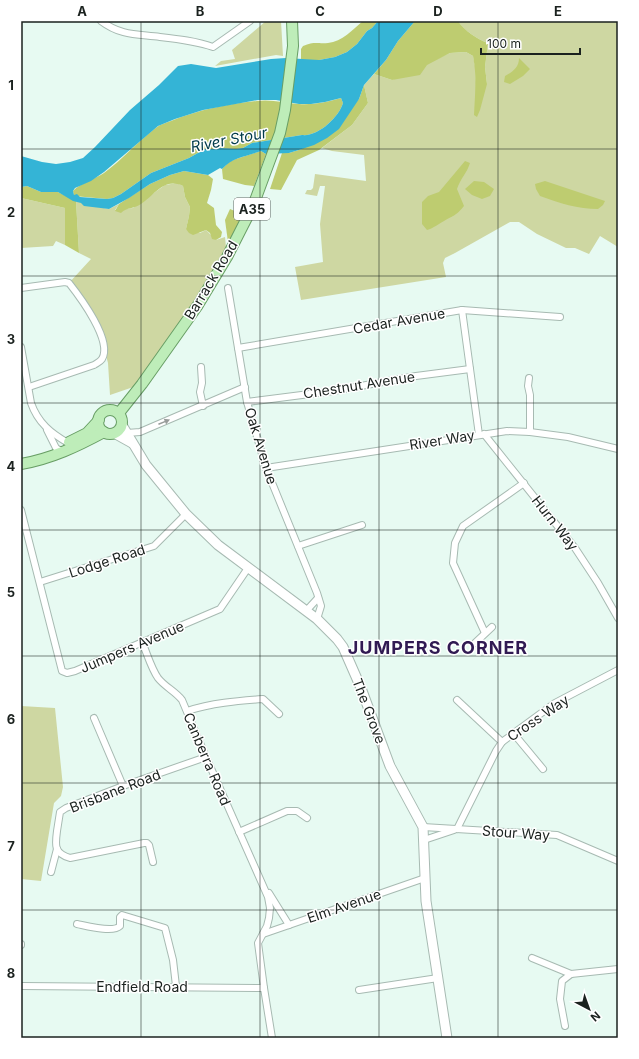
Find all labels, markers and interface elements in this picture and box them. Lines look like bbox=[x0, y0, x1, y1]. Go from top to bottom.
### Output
text: A bbox=[77, 3, 87, 19]
text: B bbox=[196, 3, 205, 19]
text: C bbox=[315, 3, 325, 19]
text: D bbox=[433, 3, 443, 19]
text: E bbox=[554, 3, 562, 19]
scale bar bbox=[481, 30, 580, 56]
text: 100 m bbox=[487, 36, 521, 51]
text: 1 bbox=[8, 77, 14, 93]
water label: River Stour bbox=[189, 123, 269, 156]
road number: A35 bbox=[234, 198, 270, 220]
text: 2 bbox=[7, 204, 15, 220]
street label: Barrack Road bbox=[180, 237, 241, 322]
street label: Cedar Avenue bbox=[352, 304, 446, 337]
text: 3 bbox=[7, 331, 15, 347]
street label: Chestnut Avenue bbox=[302, 367, 416, 402]
street label: Oak Avenue bbox=[242, 405, 281, 486]
one-way arrow bbox=[159, 419, 171, 425]
street label: River Way bbox=[408, 426, 476, 453]
text: 4 bbox=[7, 458, 16, 474]
street label: Hurn Way bbox=[529, 492, 582, 554]
street label: Lodge Road bbox=[66, 540, 147, 581]
text: 5 bbox=[7, 584, 15, 600]
street label: Jumpers Avenue bbox=[77, 617, 186, 676]
district label: JUMPERS CORNER bbox=[348, 637, 528, 658]
street label: The Grove bbox=[349, 676, 390, 746]
street label: Cross Way bbox=[504, 691, 572, 744]
street label: Canberra Road bbox=[180, 710, 235, 808]
text: 6 bbox=[7, 711, 15, 727]
street label: Brisbane Road bbox=[67, 765, 163, 816]
street label: Stour Way bbox=[482, 822, 551, 843]
text: 7 bbox=[7, 838, 15, 854]
street label: Elm Avenue bbox=[305, 885, 383, 926]
text: 8 bbox=[7, 965, 15, 981]
street label: Endfield Road bbox=[96, 978, 188, 995]
north arrow bbox=[569, 989, 609, 1029]
text: N bbox=[588, 1009, 603, 1025]

